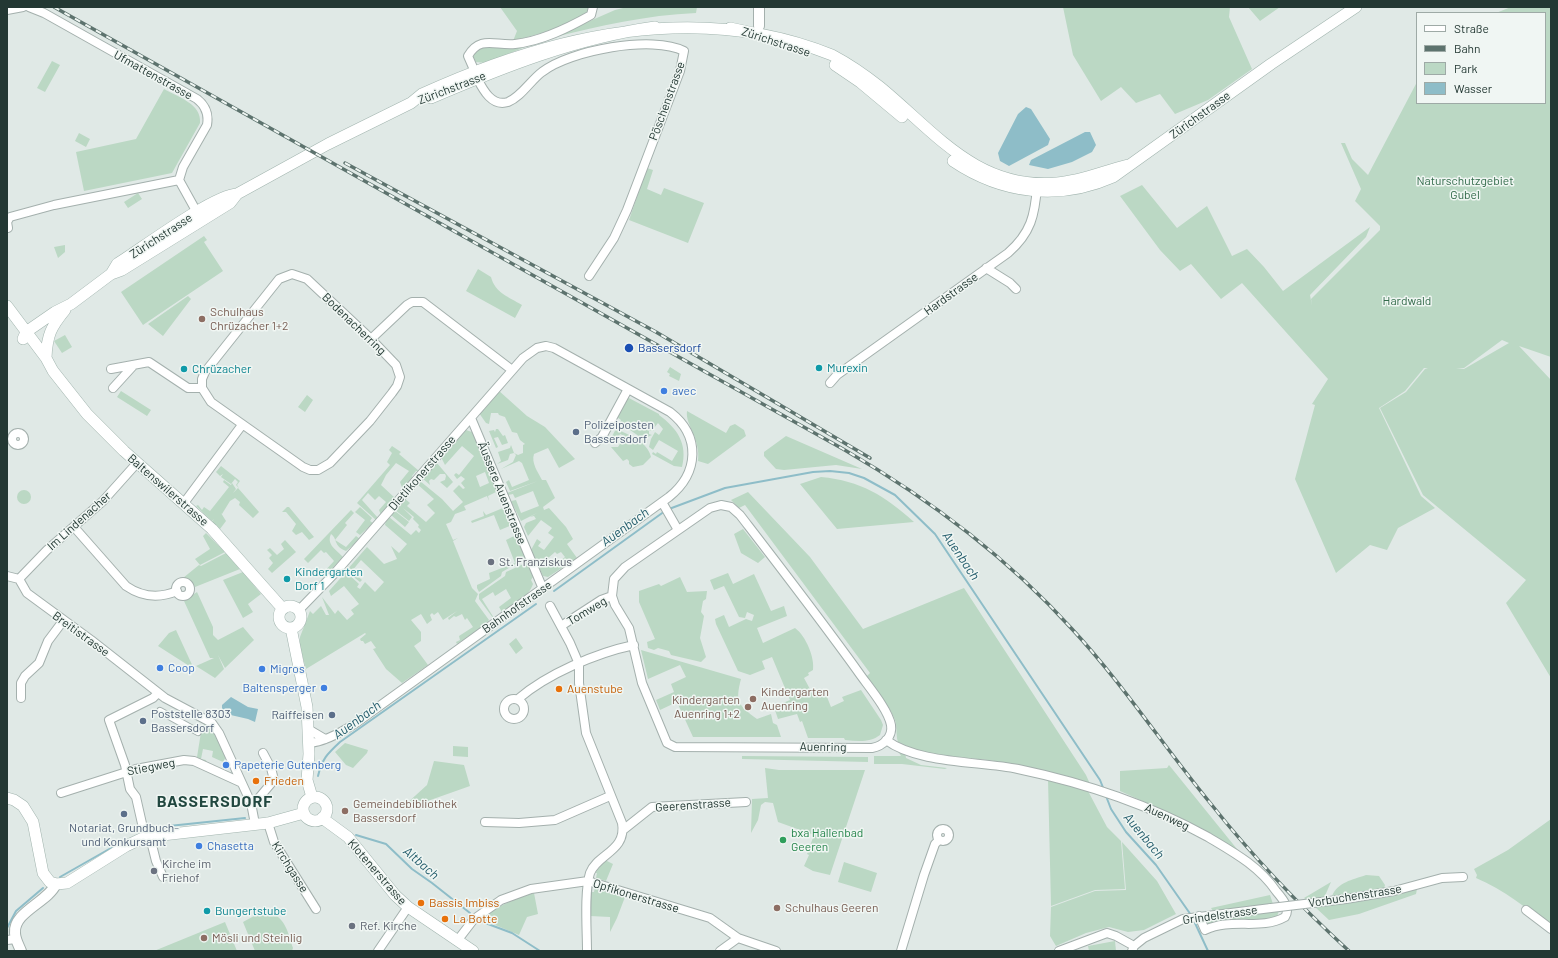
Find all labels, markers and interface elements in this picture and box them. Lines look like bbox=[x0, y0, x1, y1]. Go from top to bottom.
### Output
legend bbox=[1416, 12, 1546, 104]
text: Straße bbox=[1454, 21, 1489, 35]
street label: Zürichstrasse bbox=[740, 24, 812, 60]
text: Bahn bbox=[1454, 41, 1481, 55]
street label: Ufmattenstrasse bbox=[111, 47, 195, 103]
street label: Pöschenstrasse bbox=[646, 60, 688, 142]
text: Park bbox=[1454, 61, 1478, 75]
street label: Zürichstrasse bbox=[416, 68, 488, 108]
text: Wasser bbox=[1454, 81, 1492, 95]
street label: Zürichstrasse bbox=[1167, 88, 1233, 142]
park label: Naturschutzgebiet Gubel bbox=[1416, 174, 1514, 202]
street label: Zürichstrasse bbox=[127, 210, 195, 262]
street label: Hardstrasse bbox=[921, 270, 981, 318]
street label: Bodenacherring bbox=[319, 290, 389, 358]
park label: Hardwald bbox=[1383, 294, 1431, 308]
place label: Schulhaus Chrüzacher 1+2 bbox=[210, 305, 288, 333]
marker: Schulhaus Chrüzacher 1+2 bbox=[197, 314, 207, 324]
place label: Bassersdorf bbox=[638, 341, 701, 355]
marker: Bassersdorf bbox=[623, 342, 635, 354]
place label: Murexin bbox=[827, 361, 868, 375]
place label: Chrüzacher bbox=[192, 362, 251, 376]
marker: Murexin bbox=[814, 363, 824, 373]
marker: Chrüzacher bbox=[179, 364, 189, 374]
place label: avec bbox=[672, 384, 696, 398]
marker: avec bbox=[659, 386, 669, 396]
place label: Polizeiposten Bassersdorf bbox=[584, 418, 654, 446]
marker: Polizeiposten Bassersdorf bbox=[571, 427, 581, 437]
street label: Dietlikonerstrasse bbox=[385, 433, 459, 513]
street label: Äussere Auenstrasse bbox=[475, 440, 529, 546]
street label: Baltenswilerstrasse bbox=[125, 451, 211, 529]
street label: Im Lindenacher bbox=[44, 489, 114, 553]
water label: Auenbach bbox=[598, 505, 652, 549]
water label: Auenbach bbox=[939, 529, 983, 583]
place label: St. Franziskus bbox=[499, 555, 572, 569]
marker: St. Franziskus bbox=[486, 557, 496, 567]
place label: Kindergarten Dorf 1 bbox=[295, 565, 363, 593]
marker: Kindergarten Dorf 1 bbox=[282, 574, 292, 584]
street label: Bahnhofstrasse bbox=[479, 578, 555, 636]
street label: Tomweg bbox=[565, 594, 609, 628]
street label: Breitistrasse bbox=[50, 608, 112, 660]
place label: Coop bbox=[168, 661, 195, 675]
place label: Migros bbox=[270, 662, 305, 676]
marker: Coop bbox=[155, 663, 165, 673]
marker: Migros bbox=[257, 664, 267, 674]
place label: Baltensperger bbox=[242, 681, 316, 695]
place label: Auenstube bbox=[567, 682, 623, 696]
marker: Baltensperger bbox=[319, 683, 329, 693]
marker: Auenstube bbox=[554, 684, 564, 694]
place label: Kindergarten Auenring bbox=[761, 685, 829, 713]
place label: Kindergarten Auenring 1+2 bbox=[672, 693, 740, 721]
marker: Kindergarten Auenring bbox=[748, 694, 758, 704]
water label: Auenbach bbox=[330, 698, 384, 742]
marker: Kindergarten Auenring 1+2 bbox=[743, 702, 753, 712]
place label: Poststelle 8303 Bassersdorf bbox=[151, 707, 231, 735]
place label: Raiffeisen bbox=[271, 708, 324, 722]
marker: Raiffeisen bbox=[327, 710, 337, 720]
marker: Poststelle 8303 Bassersdorf bbox=[138, 716, 148, 726]
street label: Auenring bbox=[799, 739, 847, 755]
street label: Stiegweg bbox=[126, 755, 176, 779]
place label: Papeterie Gutenberg bbox=[234, 758, 341, 772]
marker: Papeterie Gutenberg bbox=[221, 760, 231, 770]
place label: Frieden bbox=[264, 774, 304, 788]
marker: Frieden bbox=[251, 776, 261, 786]
district label: BASSERSDORF bbox=[157, 792, 273, 812]
street label: Geerenstrasse bbox=[655, 795, 731, 815]
place label: Gemeindebibliothek Bassersdorf bbox=[353, 797, 457, 825]
street label: Auenweg bbox=[1142, 800, 1192, 834]
marker: Gemeindebibliothek Bassersdorf bbox=[340, 806, 350, 816]
marker: Notariat, Grundbuch- und Konkursamt bbox=[119, 809, 129, 819]
water label: Auenbach bbox=[1120, 810, 1168, 862]
place label: Notariat, Grundbuch- und Konkursamt bbox=[69, 821, 179, 849]
place label: bxa Hallenbad Geeren bbox=[791, 826, 863, 854]
marker: bxa Hallenbad Geeren bbox=[778, 835, 788, 845]
street label: Klotenerstrasse bbox=[344, 836, 410, 908]
place label: Chasetta bbox=[207, 839, 254, 853]
street label: Kirchgasse bbox=[269, 839, 311, 895]
marker: Chasetta bbox=[194, 841, 204, 851]
water label: Altbach bbox=[400, 843, 442, 883]
place label: Kirche im Friehof bbox=[162, 857, 211, 885]
marker: Kirche im Friehof bbox=[149, 866, 159, 876]
street label: Opfikonerstrasse bbox=[591, 876, 681, 916]
street label: Vorbuchenstrasse bbox=[1307, 882, 1403, 910]
place label: Bassis Imbiss bbox=[429, 896, 499, 910]
marker: Bassis Imbiss bbox=[416, 898, 426, 908]
place label: Schulhaus Geeren bbox=[785, 901, 878, 915]
marker: Schulhaus Geeren bbox=[772, 903, 782, 913]
street label: Grindelstrasse bbox=[1182, 903, 1258, 927]
place label: Bungertstube bbox=[215, 904, 286, 918]
marker: Bungertstube bbox=[202, 906, 212, 916]
place label: La Botte bbox=[453, 912, 497, 926]
marker: La Botte bbox=[440, 914, 450, 924]
place label: Ref. Kirche bbox=[360, 919, 417, 933]
marker: Ref. Kirche bbox=[347, 921, 357, 931]
place label: Mösli und Steinlig bbox=[212, 931, 302, 945]
marker: Mösli und Steinlig bbox=[199, 933, 209, 943]

